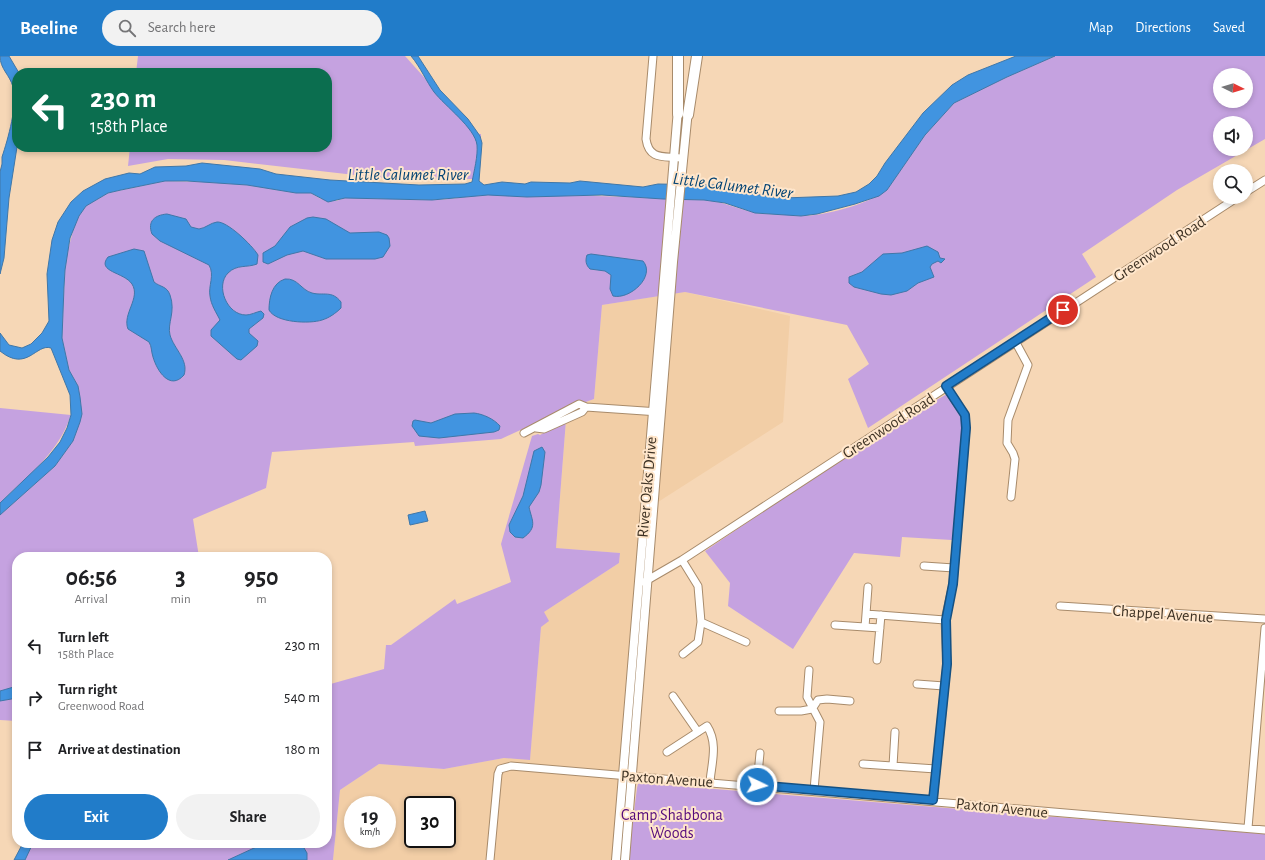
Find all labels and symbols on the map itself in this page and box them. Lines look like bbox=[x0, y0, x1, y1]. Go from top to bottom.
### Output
north arrow bbox=[1213, 68, 1253, 108]
water label: Little Calumet River bbox=[348, 166, 469, 183]
water label: Little Calumet River bbox=[672, 170, 794, 201]
street label: Greenwood Road bbox=[1111, 213, 1208, 284]
pin bbox=[1046, 293, 1080, 327]
street label: Greenwood Road bbox=[840, 390, 937, 461]
street label: River Oaks Drive bbox=[635, 436, 659, 538]
street label: Chappel Avenue bbox=[1112, 602, 1214, 625]
position arrow bbox=[736, 764, 778, 806]
street label: Paxton Avenue bbox=[620, 768, 714, 790]
street label: Paxton Avenue bbox=[955, 795, 1049, 821]
speed limit sign: 30 bbox=[404, 796, 456, 848]
park label: Camp Shabbona Woods bbox=[621, 807, 723, 841]

